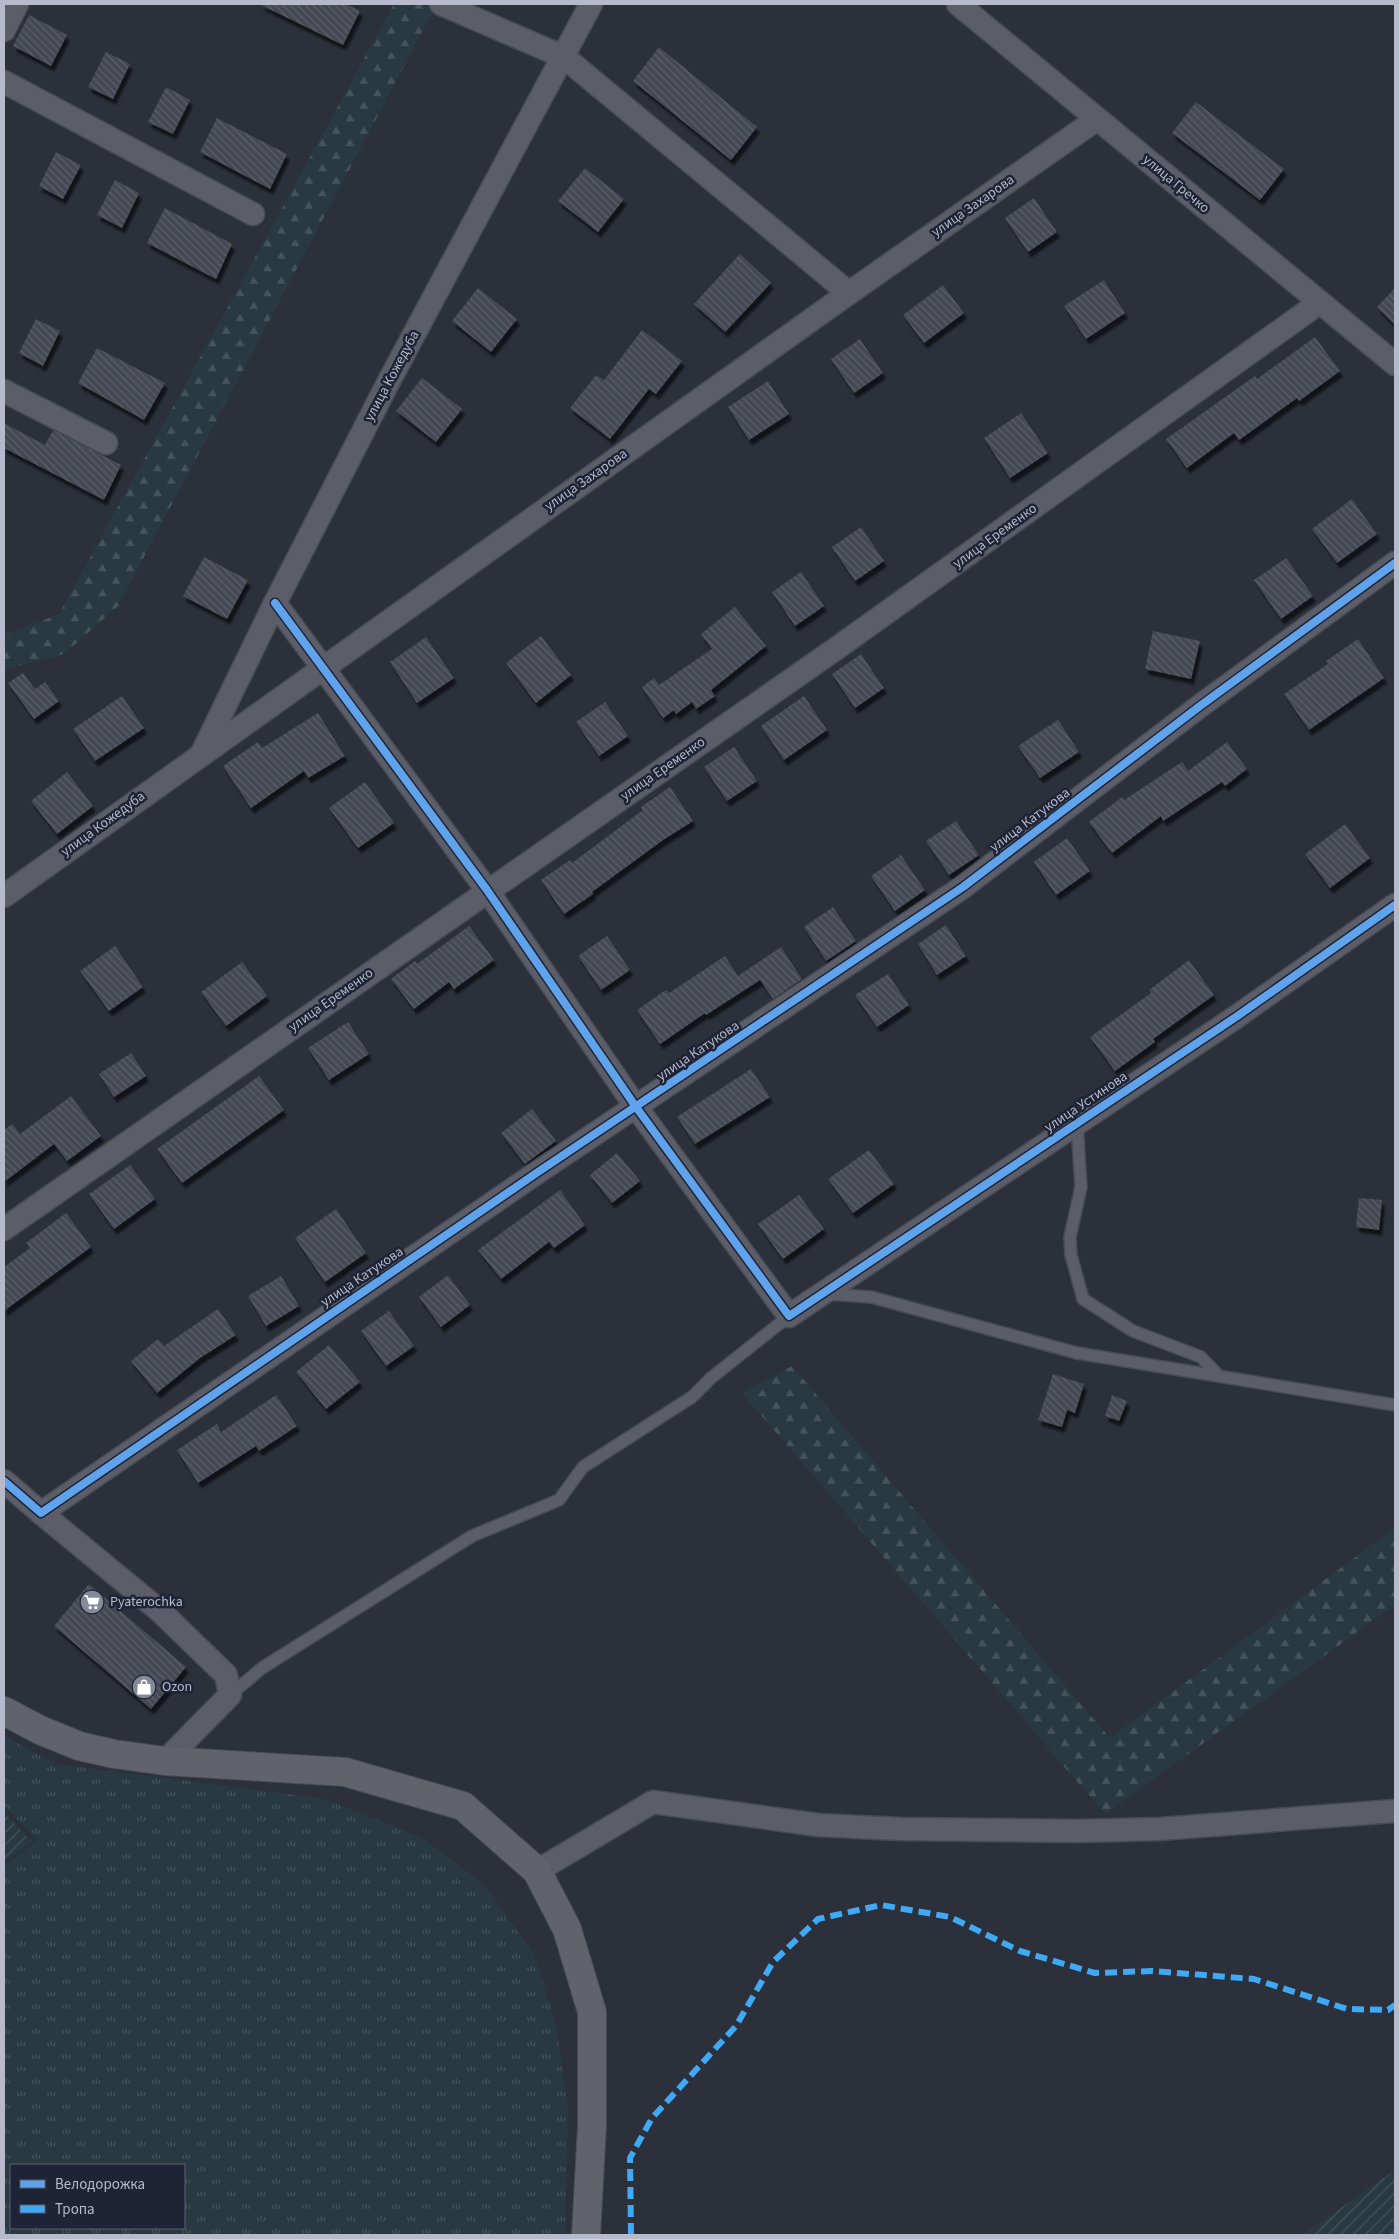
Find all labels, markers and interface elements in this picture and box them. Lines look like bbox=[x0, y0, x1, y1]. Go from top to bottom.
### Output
street label: улица Гречко bbox=[1138, 150, 1214, 218]
street label: улица Захарова bbox=[928, 170, 1018, 242]
street label: улица Кожедуба bbox=[360, 327, 424, 425]
street label: улица Захарова bbox=[541, 444, 631, 516]
street label: улица Еременко bbox=[949, 499, 1041, 573]
street label: улица Еременко bbox=[616, 732, 710, 806]
street label: улица Катукова bbox=[986, 783, 1074, 857]
street label: улица Кожедуба bbox=[57, 787, 149, 861]
street label: улица Еременко bbox=[284, 963, 378, 1037]
street label: улица Катукова bbox=[653, 1016, 743, 1086]
street label: улица Устинова bbox=[1040, 1067, 1132, 1137]
street label: улица Катукова bbox=[317, 1242, 407, 1312]
supermarket icon: Pyaterochka bbox=[79, 1589, 105, 1615]
place label: Pyaterochka bbox=[110, 1592, 183, 1612]
shop icon: Ozon bbox=[131, 1674, 157, 1700]
place label: Ozon bbox=[162, 1677, 192, 1697]
legend bbox=[10, 2164, 185, 2229]
text: Велодорожка bbox=[55, 2174, 145, 2195]
text: Тропа bbox=[55, 2199, 95, 2220]

